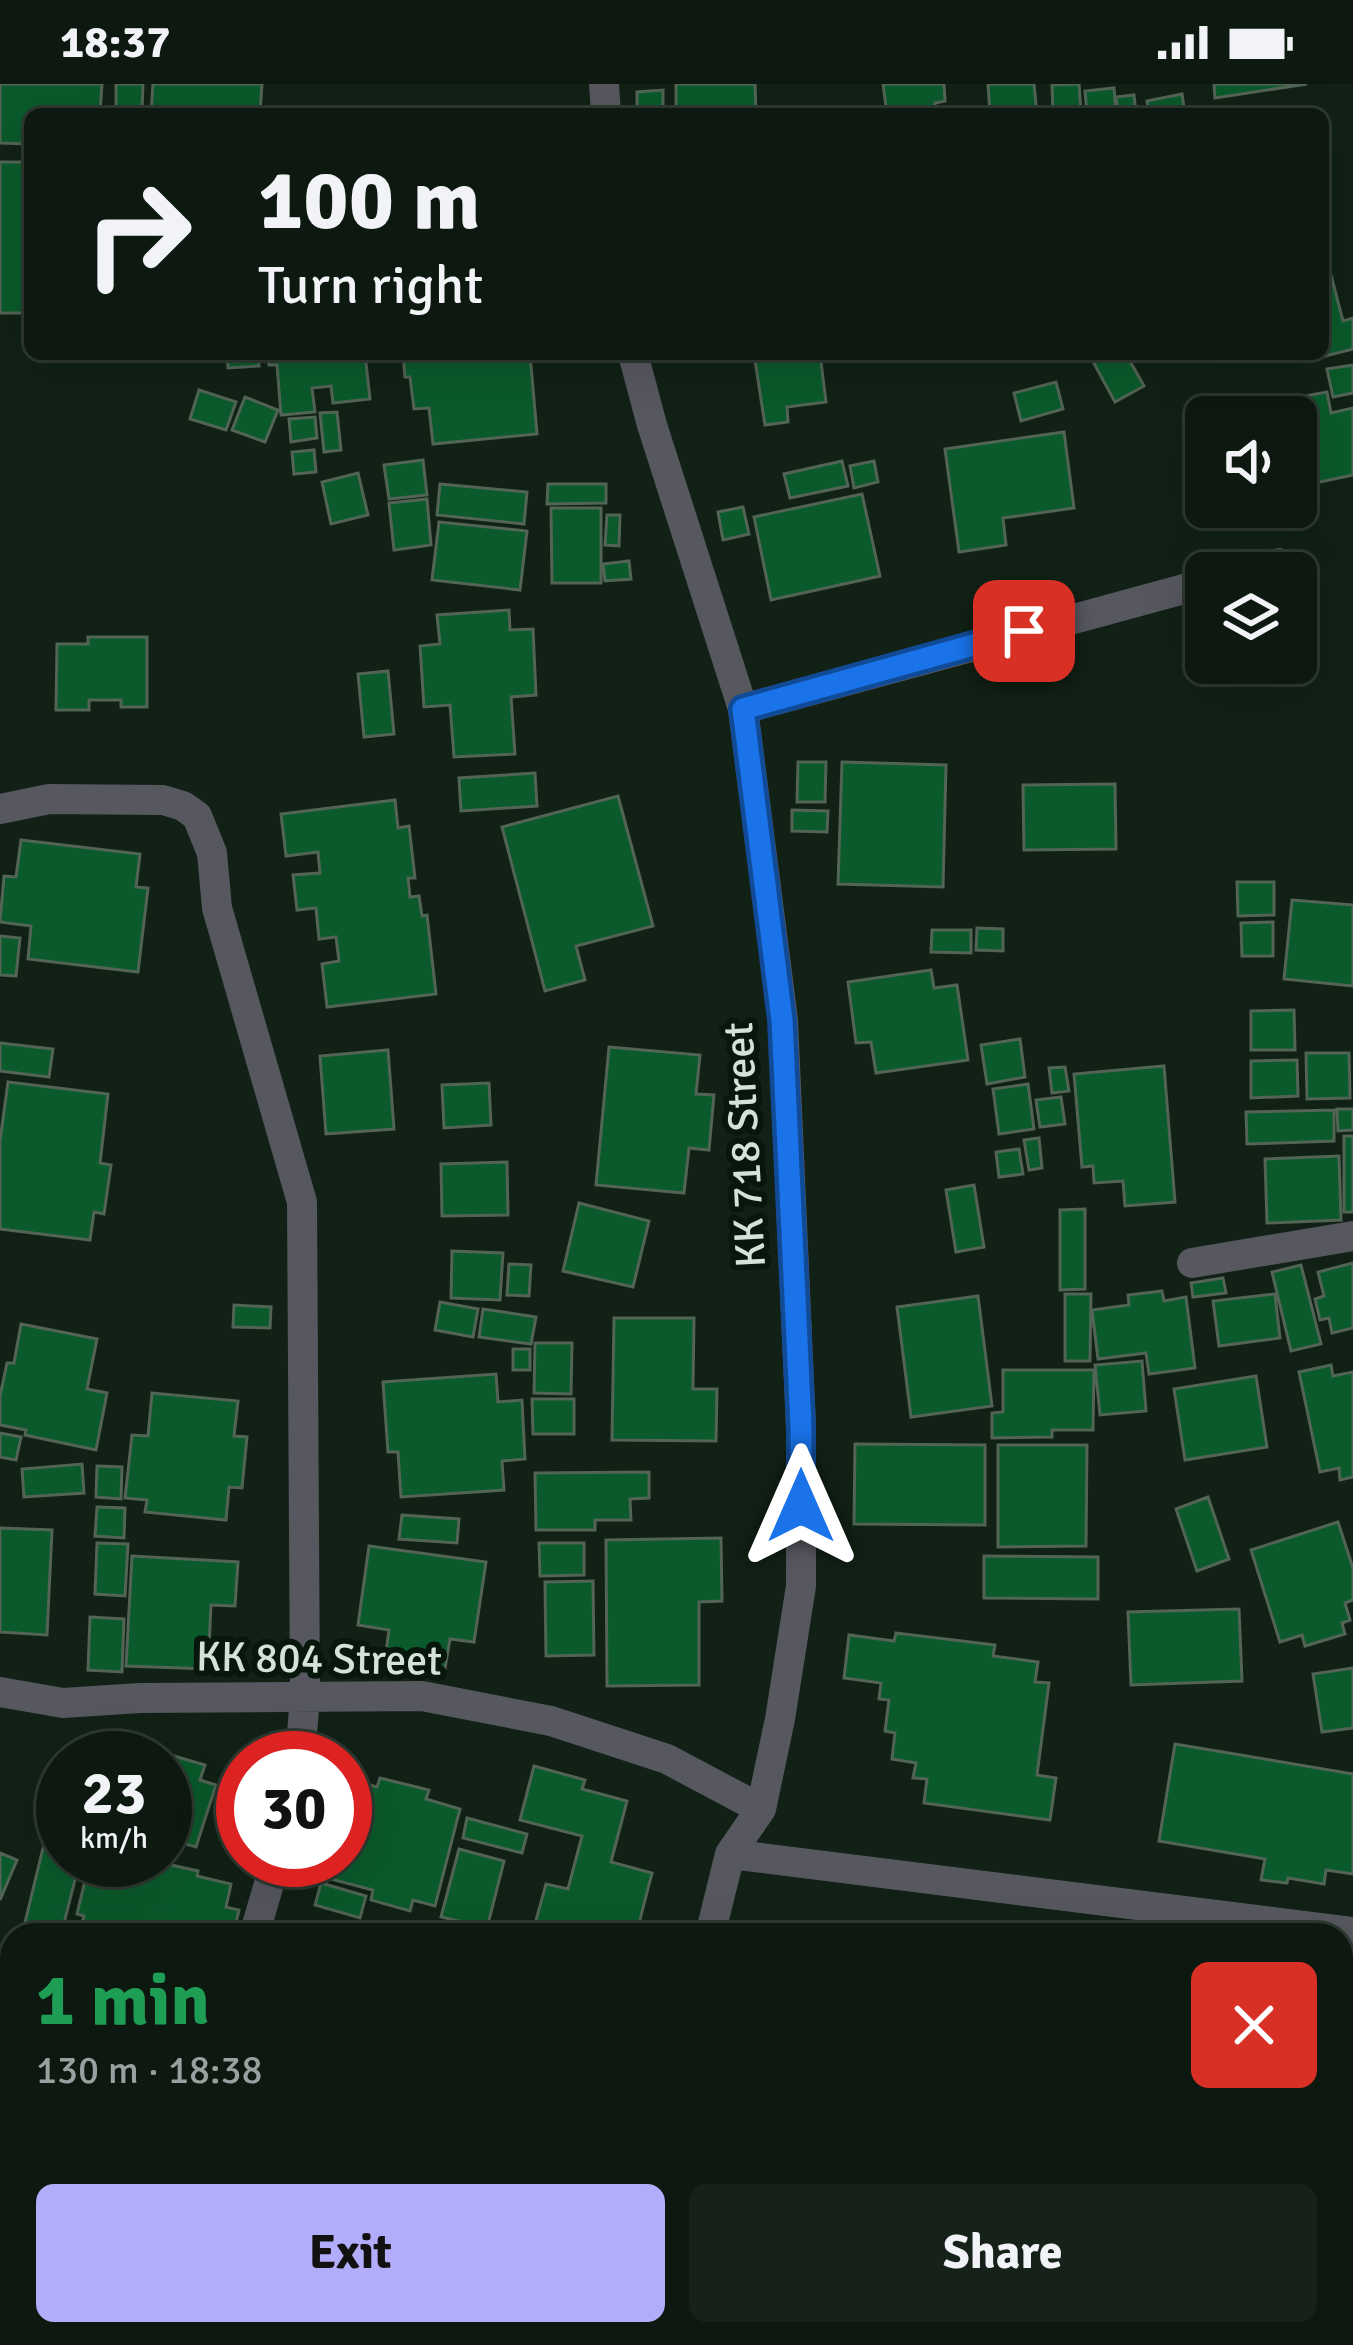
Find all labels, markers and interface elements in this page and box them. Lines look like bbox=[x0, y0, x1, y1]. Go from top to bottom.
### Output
text: 18:37 bbox=[60, 15, 170, 70]
text: 100 m bbox=[258, 149, 480, 253]
icon: right bbox=[60, 156, 216, 312]
text: Turn right bbox=[258, 252, 483, 319]
map controls bbox=[1185, 396, 1317, 684]
button: sound bbox=[1185, 396, 1317, 528]
button: layers bbox=[1185, 552, 1317, 684]
pin bbox=[973, 580, 1075, 682]
icon: arrive bbox=[991, 598, 1057, 664]
street label: KK 718 Street bbox=[713, 1021, 777, 1269]
position arrow bbox=[738, 1443, 864, 1569]
street label: KK 804 Street bbox=[196, 1631, 442, 1687]
speed limit sign: 30 bbox=[216, 1731, 372, 1887]
text: 23 bbox=[82, 1757, 146, 1831]
text: km/h bbox=[80, 1820, 148, 1857]
text: 1 min bbox=[36, 1956, 210, 2045]
button: close bbox=[1191, 1962, 1317, 2088]
text: 130 m · 18:38 bbox=[36, 2046, 263, 2094]
button: Exit bbox=[36, 2184, 665, 2322]
button: Share bbox=[689, 2184, 1317, 2322]

